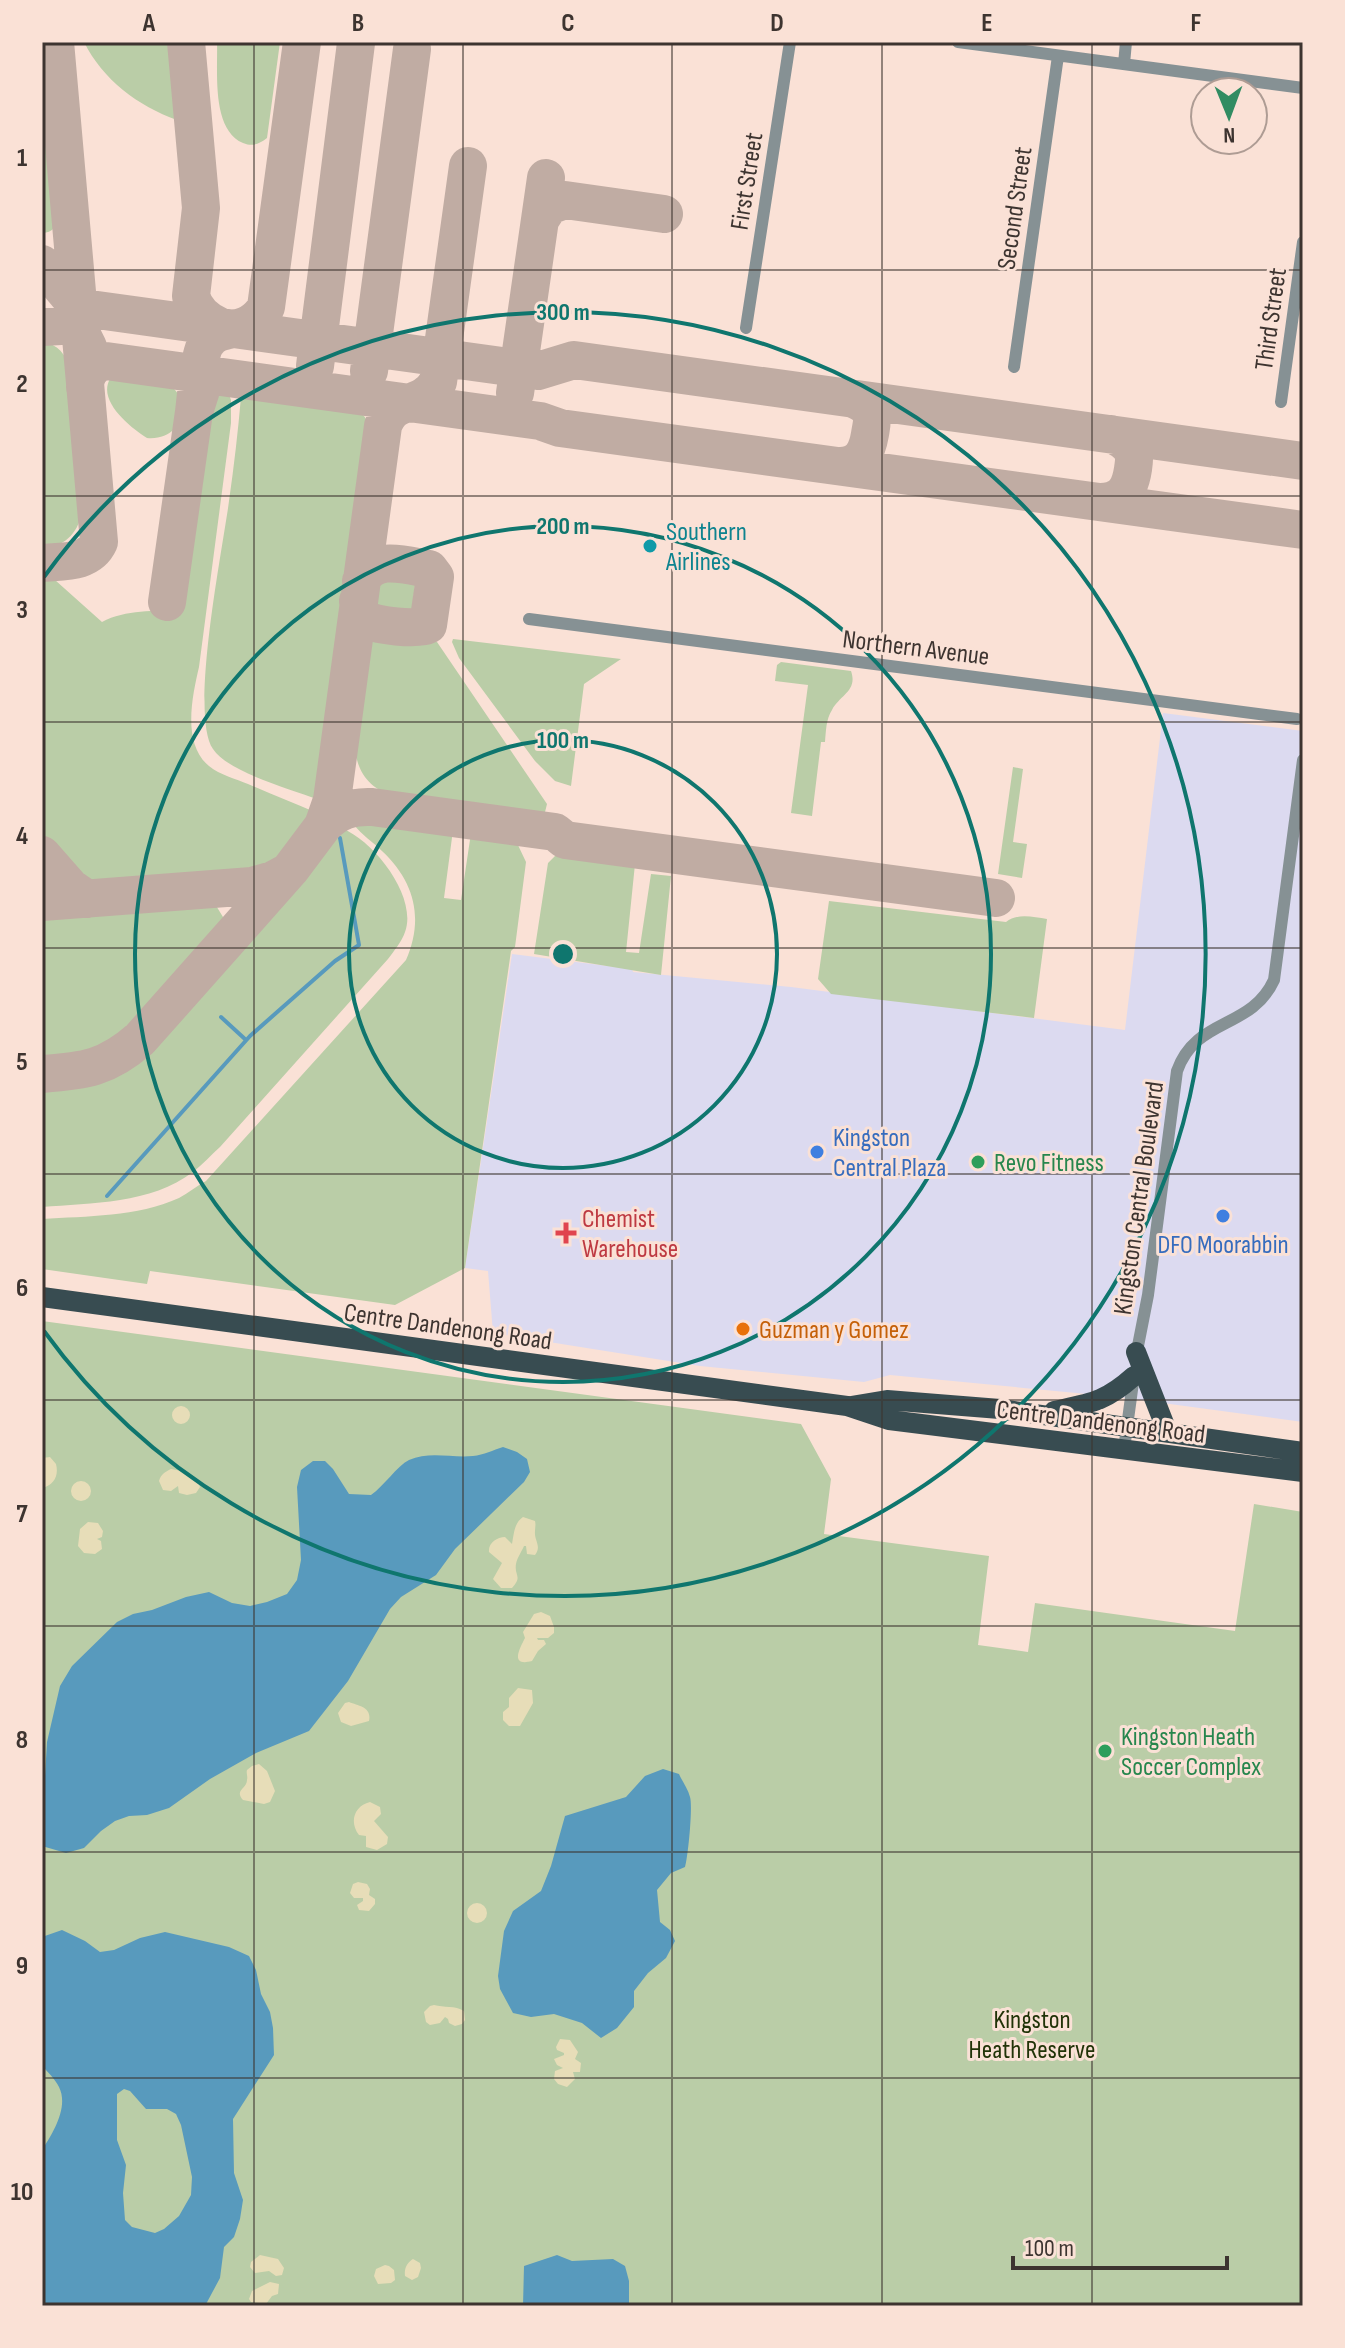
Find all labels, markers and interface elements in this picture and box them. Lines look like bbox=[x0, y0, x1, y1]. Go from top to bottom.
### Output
text: A bbox=[142, 8, 156, 39]
text: B bbox=[352, 8, 364, 39]
text: C bbox=[561, 8, 575, 39]
text: D bbox=[770, 8, 784, 39]
text: E bbox=[981, 8, 993, 39]
text: F bbox=[1191, 8, 1202, 39]
north arrow bbox=[1189, 76, 1269, 156]
text: N bbox=[1223, 121, 1235, 148]
street label: First Street bbox=[724, 130, 770, 232]
text: 1 bbox=[17, 143, 27, 174]
street label: Second Street bbox=[992, 145, 1039, 272]
street label: Third Street bbox=[1249, 266, 1294, 372]
text: 300 m bbox=[536, 298, 590, 327]
text: 2 bbox=[16, 369, 28, 400]
text: 200 m bbox=[536, 512, 590, 541]
place label: Southern Airlines bbox=[665, 517, 747, 578]
marker: Southern Airlines bbox=[641, 537, 659, 555]
text: 3 bbox=[16, 595, 28, 626]
street label: Northern Avenue bbox=[841, 624, 991, 673]
text: 100 m bbox=[537, 726, 589, 755]
text: 4 bbox=[16, 821, 28, 852]
centre of rings bbox=[549, 940, 577, 968]
text: 5 bbox=[16, 1047, 28, 1078]
street label: Kingston Central Boulevard bbox=[1108, 1080, 1171, 1317]
place label: Kingston Central Plaza bbox=[833, 1123, 946, 1184]
marker: Kingston Central Plaza bbox=[808, 1143, 826, 1161]
place label: Revo Fitness bbox=[994, 1148, 1104, 1179]
marker: Revo Fitness bbox=[969, 1153, 987, 1171]
place label: Chemist Warehouse bbox=[582, 1204, 678, 1265]
marker: DFO Moorabbin bbox=[1214, 1207, 1232, 1225]
marker: Chemist Warehouse bbox=[557, 1224, 575, 1242]
place label: DFO Moorabbin bbox=[1157, 1230, 1289, 1261]
text: 6 bbox=[16, 1273, 28, 1304]
street label: Centre Dandenong Road bbox=[342, 1298, 554, 1357]
place label: Guzman y Gomez bbox=[759, 1315, 909, 1346]
marker: Guzman y Gomez bbox=[734, 1320, 752, 1338]
street label: Centre Dandenong Road bbox=[995, 1394, 1207, 1451]
text: 7 bbox=[16, 1499, 28, 1530]
place label: Kingston Heath Soccer Complex bbox=[1121, 1722, 1261, 1783]
text: 8 bbox=[16, 1725, 28, 1756]
marker: Kingston Heath Soccer Complex bbox=[1096, 1742, 1114, 1760]
text: 9 bbox=[16, 1951, 28, 1982]
park label: Kingston Heath Reserve bbox=[969, 2005, 1095, 2066]
text: 10 bbox=[11, 2177, 33, 2208]
scale bar bbox=[1013, 2220, 1227, 2270]
text: 100 m bbox=[1025, 2234, 1074, 2263]

